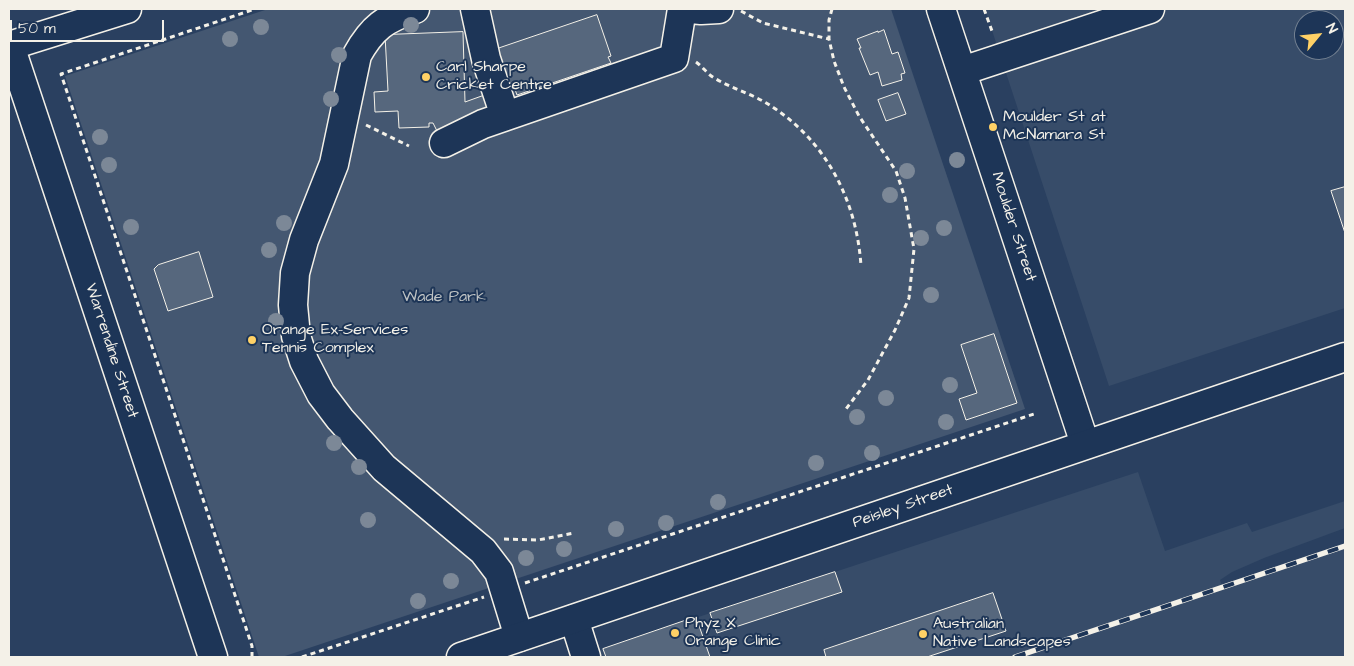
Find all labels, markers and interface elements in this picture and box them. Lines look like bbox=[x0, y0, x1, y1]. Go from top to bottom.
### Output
scale bar bbox=[12, 10, 166, 42]
north arrow bbox=[1294, 10, 1344, 60]
text: 50 m bbox=[18, 18, 56, 39]
text: N bbox=[1320, 20, 1342, 37]
place label: Carl Sharpe Cricket Centre bbox=[436, 58, 552, 96]
marker: Carl Sharpe Cricket Centre bbox=[420, 71, 432, 83]
place label: Moulder St at McNamara St bbox=[1003, 108, 1106, 146]
marker: Moulder St at McNamara St bbox=[987, 121, 999, 133]
street label: Moulder Street bbox=[986, 170, 1040, 284]
street label: Warrendine Street bbox=[80, 281, 142, 421]
park label: Wade Park bbox=[402, 288, 486, 308]
place label: Orange Ex-Services Tennis Complex bbox=[262, 321, 408, 359]
marker: Orange Ex-Services Tennis Complex bbox=[246, 334, 258, 346]
street label: Peisley Street bbox=[850, 481, 956, 533]
place label: Phyz X Orange Clinic bbox=[685, 614, 781, 652]
place label: Australian Native Landscapes bbox=[933, 615, 1071, 653]
marker: Phyz X Orange Clinic bbox=[669, 627, 681, 639]
marker: Australian Native Landscapes bbox=[917, 628, 929, 640]

